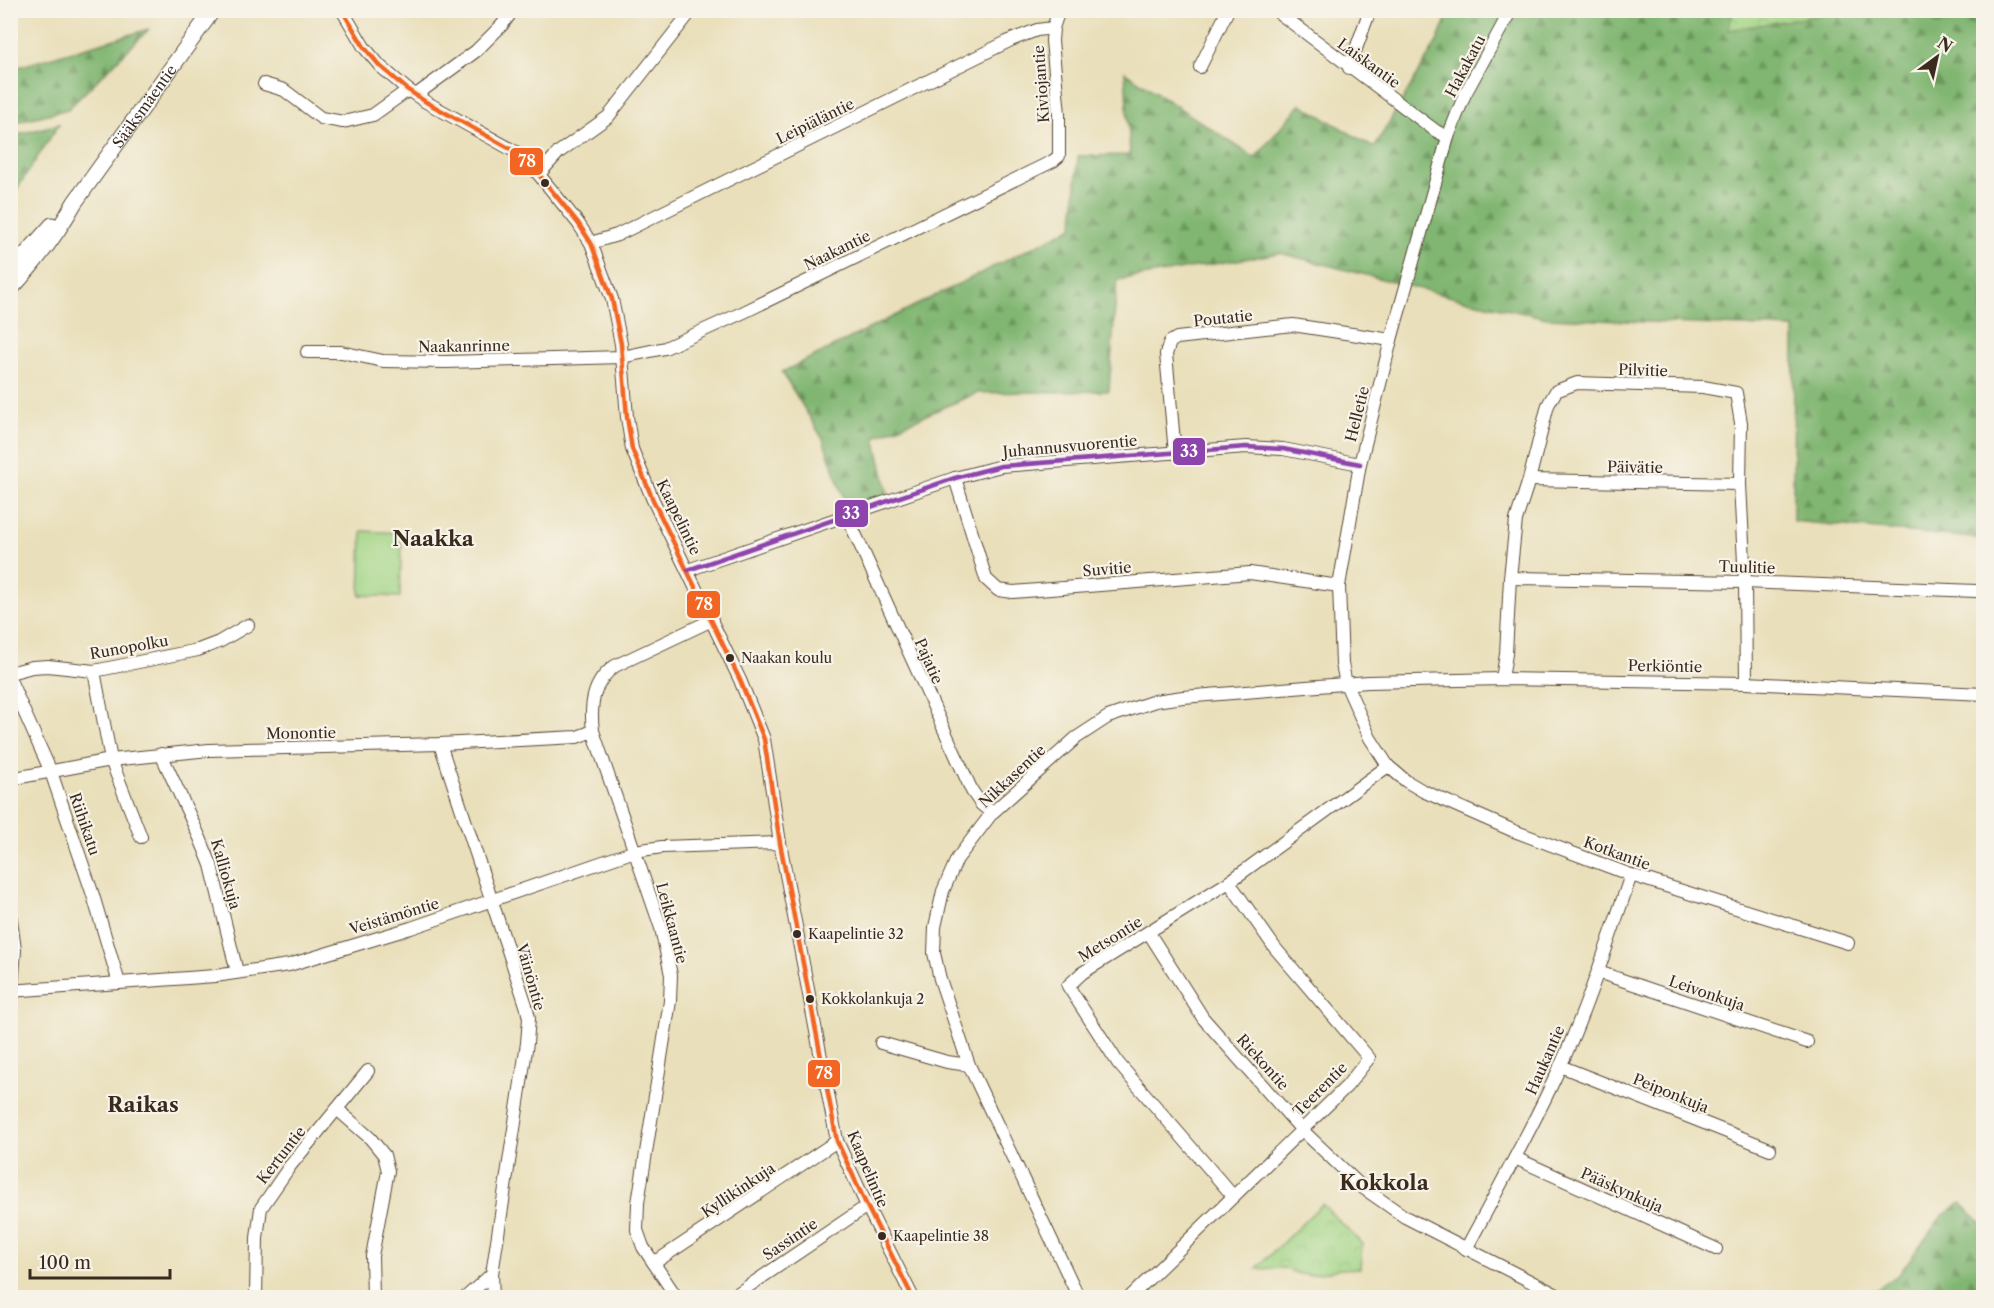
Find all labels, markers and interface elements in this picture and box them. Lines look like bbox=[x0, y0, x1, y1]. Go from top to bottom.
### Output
north arrow bbox=[1907, 27, 1967, 87]
street label: Hakakatu bbox=[1441, 32, 1489, 100]
text: N bbox=[1934, 32, 1957, 57]
street label: Laiskantie bbox=[1334, 34, 1404, 92]
street label: Kiviojantie bbox=[1029, 45, 1053, 123]
street label: Sääksmäentie bbox=[108, 61, 180, 151]
street label: Leipiäläntie bbox=[773, 94, 857, 148]
line badge: 78 bbox=[509, 147, 544, 176]
text: 78 bbox=[518, 151, 536, 171]
unlabelled marker bbox=[539, 177, 551, 189]
street label: Naakantie bbox=[801, 226, 873, 274]
street label: Poutatie bbox=[1192, 305, 1254, 331]
street label: Naakanrinne bbox=[418, 336, 510, 356]
street label: Pilvitie bbox=[1618, 360, 1668, 380]
street label: Helletie bbox=[1341, 384, 1373, 444]
street label: Juhannusvuorentie bbox=[1000, 431, 1138, 462]
line badge: 33 bbox=[1172, 437, 1206, 466]
text: 33 bbox=[1180, 441, 1198, 461]
street label: Päivätie bbox=[1607, 457, 1663, 477]
street label: Kaapelintie bbox=[653, 476, 705, 558]
line badge: 33 bbox=[834, 499, 869, 528]
text: 33 bbox=[842, 503, 860, 523]
district label: Naakka bbox=[392, 526, 475, 551]
street label: Suvitie bbox=[1082, 557, 1132, 581]
street label: Tuulitie bbox=[1718, 557, 1776, 577]
line badge: 78 bbox=[686, 590, 721, 619]
text: 78 bbox=[695, 594, 713, 614]
street label: Runopolku bbox=[88, 631, 170, 663]
street label: Pajatie bbox=[911, 635, 947, 687]
place label: Naakan koulu bbox=[741, 649, 833, 667]
marker: Naakan koulu bbox=[724, 652, 736, 664]
street label: Perkiöntie bbox=[1628, 656, 1702, 676]
street label: Monontie bbox=[266, 723, 336, 743]
street label: Nikkasentie bbox=[975, 740, 1049, 812]
street label: Riihikatu bbox=[65, 790, 105, 858]
street label: Kotkantie bbox=[1581, 832, 1653, 874]
street label: Kalliokuja bbox=[207, 837, 245, 911]
street label: Leikkaantie bbox=[652, 880, 692, 966]
street label: Veistämöntie bbox=[346, 893, 441, 939]
street label: Metsontie bbox=[1074, 912, 1146, 966]
place label: Kaapelintie 32 bbox=[808, 925, 904, 943]
marker: Kaapelintie 32 bbox=[791, 928, 803, 940]
street label: Väinöntie bbox=[512, 940, 550, 1013]
street label: Leivonkuja bbox=[1667, 971, 1748, 1015]
place label: Kokkolankuja 2 bbox=[821, 990, 924, 1008]
marker: Kokkolankuja 2 bbox=[804, 993, 816, 1005]
street label: Haukantie bbox=[1521, 1022, 1569, 1098]
street label: Riekontie bbox=[1233, 1030, 1293, 1094]
street label: Teerentie bbox=[1289, 1058, 1351, 1120]
line badge: 78 bbox=[807, 1059, 841, 1088]
text: 78 bbox=[815, 1063, 833, 1083]
street label: Peiponkuja bbox=[1630, 1069, 1712, 1117]
district label: Raikas bbox=[107, 1092, 179, 1117]
street label: Kertuntie bbox=[253, 1122, 309, 1188]
street label: Kaapelintie bbox=[843, 1128, 893, 1210]
street label: Kyllikinkuja bbox=[698, 1158, 779, 1222]
street label: Pääskynkuja bbox=[1578, 1163, 1666, 1217]
district label: Kokkola bbox=[1339, 1170, 1430, 1195]
street label: Sassintie bbox=[759, 1214, 821, 1264]
place label: Kaapelintie 38 bbox=[893, 1227, 989, 1245]
marker: Kaapelintie 38 bbox=[876, 1230, 888, 1242]
scale bar bbox=[30, 1242, 170, 1280]
text: 100 m bbox=[39, 1252, 91, 1274]

